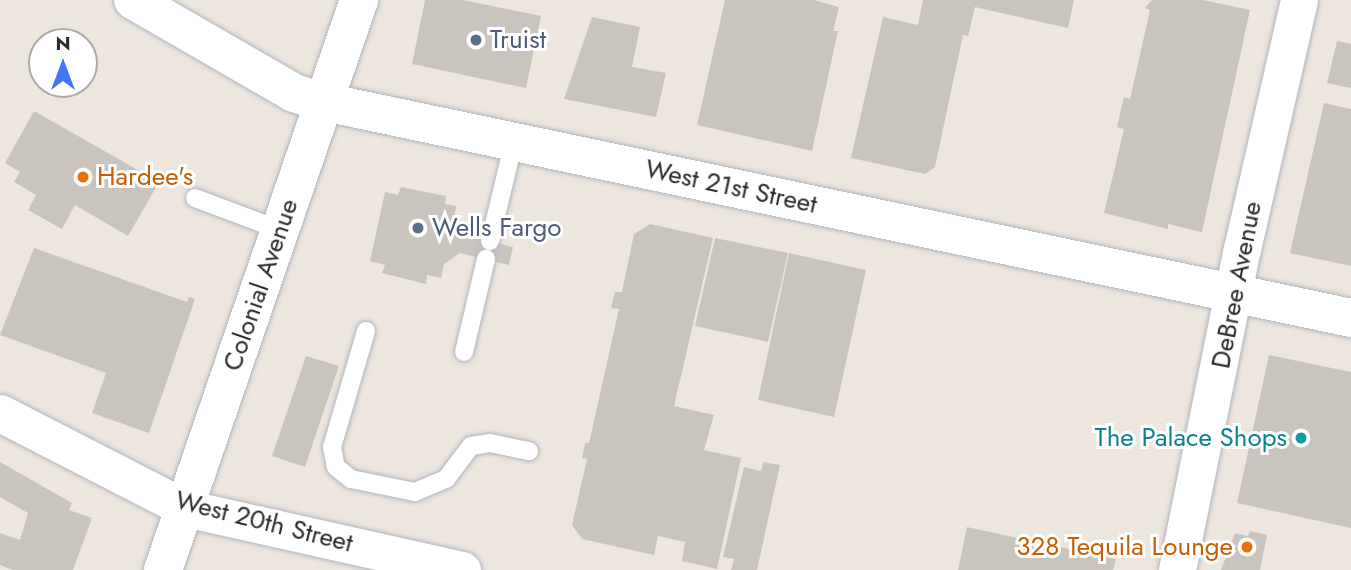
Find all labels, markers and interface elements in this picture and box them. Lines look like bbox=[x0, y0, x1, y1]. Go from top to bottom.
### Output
place label: Truist bbox=[490, 24, 546, 56]
north arrow bbox=[28, 28, 98, 98]
text: N bbox=[55, 30, 71, 57]
marker: Truist bbox=[468, 32, 484, 48]
street label: West 21st Street bbox=[642, 154, 820, 220]
place label: Hardee's bbox=[97, 161, 193, 193]
marker: Hardee's bbox=[75, 169, 91, 185]
street label: Colonial Avenue bbox=[217, 195, 305, 375]
street label: DeBree Avenue bbox=[1205, 199, 1269, 371]
place label: Wells Fargo bbox=[432, 212, 562, 244]
marker: Wells Fargo bbox=[410, 220, 426, 236]
place label: The Palace Shops bbox=[1095, 422, 1287, 454]
marker: The Palace Shops bbox=[1293, 430, 1309, 446]
street label: West 20th Street bbox=[172, 485, 356, 559]
place label: 328 Tequila Lounge bbox=[1016, 531, 1233, 563]
marker: 328 Tequila Lounge bbox=[1239, 539, 1255, 555]

